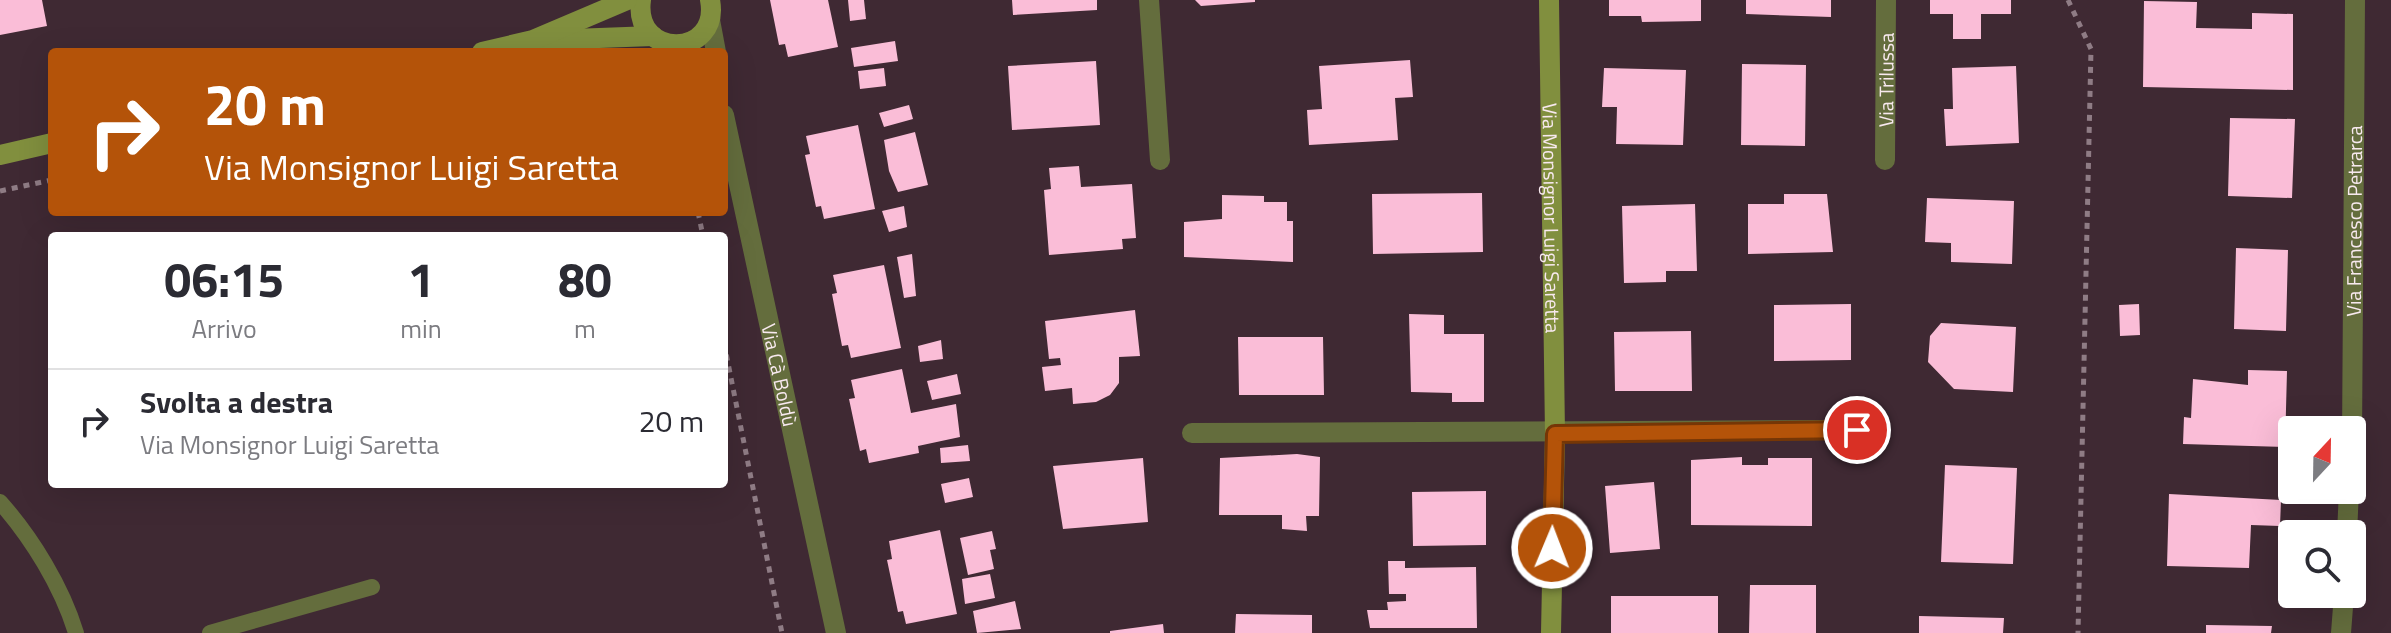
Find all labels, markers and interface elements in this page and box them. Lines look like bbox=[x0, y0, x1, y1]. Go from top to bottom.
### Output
street label: Via Trilussa bbox=[1870, 33, 1901, 127]
text: 20 m bbox=[204, 62, 326, 147]
icon: right bbox=[72, 80, 176, 184]
street label: Via Monsignor Luigi Saretta bbox=[1535, 103, 1569, 333]
street label: Via Francesco Petrarca bbox=[2337, 125, 2370, 317]
text: Via Monsignor Luigi Saretta bbox=[204, 139, 618, 194]
text: 06:15 bbox=[164, 243, 284, 316]
text: 1 bbox=[408, 243, 434, 316]
text: 80 bbox=[558, 243, 612, 316]
text: Arrivo bbox=[192, 309, 257, 348]
text: min bbox=[400, 309, 442, 348]
text: m bbox=[574, 309, 596, 348]
street label: Via Cà Boldù bbox=[754, 321, 806, 429]
text: Svolta a destra bbox=[140, 379, 333, 425]
pin bbox=[1823, 396, 1891, 464]
text: 20 m bbox=[639, 398, 704, 444]
icon: right bbox=[72, 399, 116, 443]
icon: arrive bbox=[1835, 408, 1879, 452]
north arrow bbox=[2278, 416, 2366, 504]
map controls bbox=[2278, 416, 2366, 608]
text: Via Monsignor Luigi Saretta bbox=[140, 425, 439, 464]
position arrow bbox=[1510, 506, 1594, 590]
button: search bbox=[2278, 520, 2366, 608]

